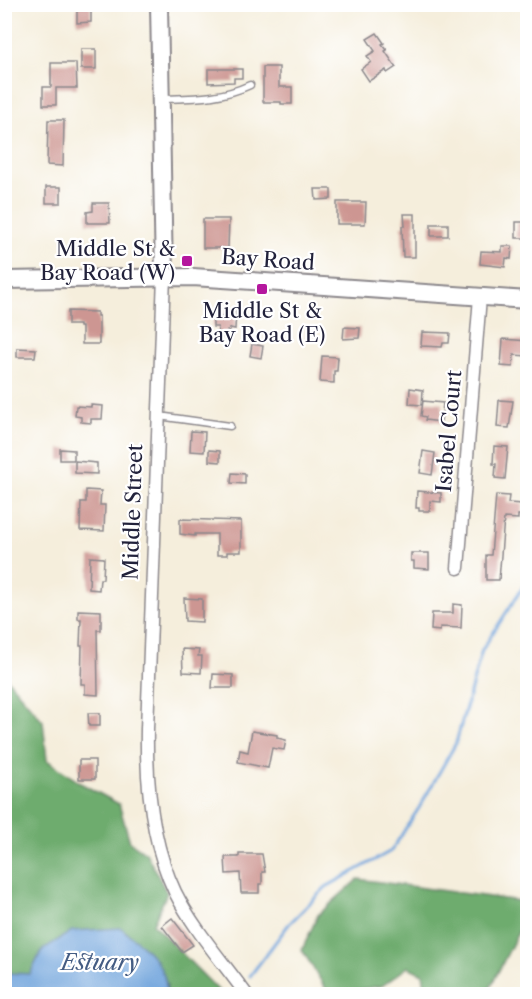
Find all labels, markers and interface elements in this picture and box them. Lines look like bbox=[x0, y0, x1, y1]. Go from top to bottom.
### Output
place label: Middle St & Bay Road (W) bbox=[40, 236, 175, 285]
street label: Bay Road bbox=[220, 244, 316, 275]
marker: Middle St & Bay Road (W) bbox=[180, 254, 194, 268]
marker: Middle St & Bay Road (E) bbox=[255, 282, 269, 296]
place label: Middle St & Bay Road (E) bbox=[199, 298, 325, 347]
street label: Isabel Court bbox=[431, 368, 466, 493]
street label: Middle Street bbox=[118, 443, 147, 581]
water label: Estuary bbox=[59, 949, 139, 976]

